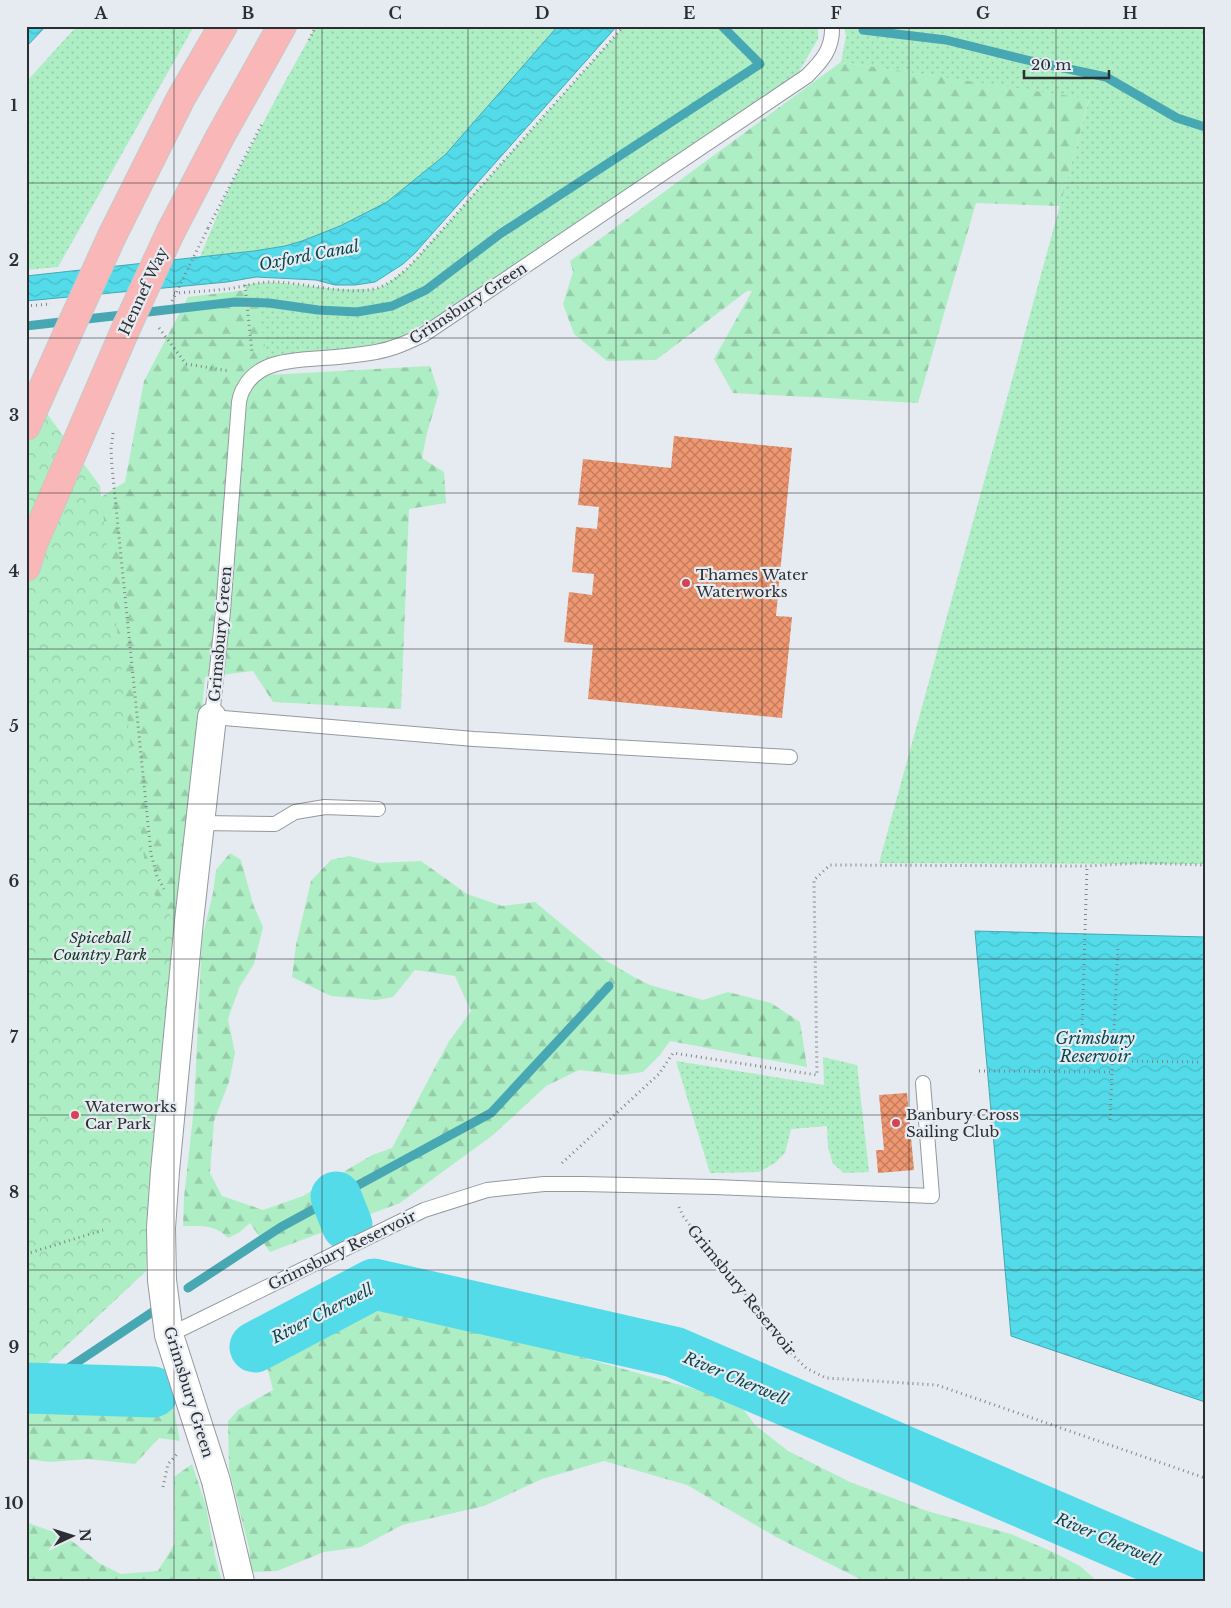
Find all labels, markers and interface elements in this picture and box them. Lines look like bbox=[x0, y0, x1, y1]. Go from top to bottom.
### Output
text: A bbox=[94, 3, 109, 23]
text: B bbox=[242, 3, 255, 23]
text: C bbox=[388, 3, 402, 23]
text: D bbox=[535, 3, 549, 23]
text: E bbox=[683, 3, 695, 23]
text: F bbox=[830, 3, 842, 23]
text: G bbox=[976, 3, 990, 23]
text: H bbox=[1122, 3, 1138, 23]
scale bar bbox=[1024, 48, 1108, 80]
text: 20 m bbox=[1031, 55, 1071, 74]
text: 1 bbox=[11, 95, 18, 115]
water label: Oxford Canal bbox=[257, 235, 362, 274]
street label: Hennef Way bbox=[114, 243, 172, 338]
text: 2 bbox=[9, 250, 19, 270]
street label: Grimsbury Green bbox=[406, 258, 530, 348]
text: 3 bbox=[9, 405, 19, 425]
text: 4 bbox=[9, 561, 19, 581]
street label: Grimsbury Green bbox=[205, 565, 235, 703]
place label: Thames Water Waterworks bbox=[695, 565, 809, 601]
marker: Thames Water Waterworks bbox=[680, 577, 692, 589]
text: 5 bbox=[9, 716, 19, 736]
text: 6 bbox=[9, 871, 20, 891]
park label: Spiceball Country Park bbox=[53, 928, 147, 964]
text: 7 bbox=[10, 1027, 19, 1047]
water label: Grimsbury Reservoir bbox=[1055, 1028, 1135, 1066]
place label: Waterworks Car Park bbox=[84, 1097, 177, 1133]
place label: Banbury Cross Sailing Club bbox=[906, 1105, 1019, 1141]
marker: Waterworks Car Park bbox=[69, 1109, 81, 1121]
marker: Banbury Cross Sailing Club bbox=[890, 1117, 902, 1129]
text: 8 bbox=[9, 1182, 19, 1202]
street label: Grimsbury Reservoir bbox=[265, 1205, 420, 1294]
street label: Grimsbury Reservoir bbox=[683, 1221, 801, 1360]
water label: River Cherwell bbox=[267, 1278, 377, 1348]
street label: Grimsbury Green bbox=[160, 1324, 218, 1460]
text: 9 bbox=[9, 1337, 20, 1357]
water label: River Cherwell bbox=[680, 1347, 792, 1409]
text: 10 bbox=[4, 1493, 24, 1513]
water label: River Cherwell bbox=[1052, 1508, 1164, 1570]
north arrow bbox=[48, 1510, 98, 1560]
text: N bbox=[76, 1528, 94, 1542]

